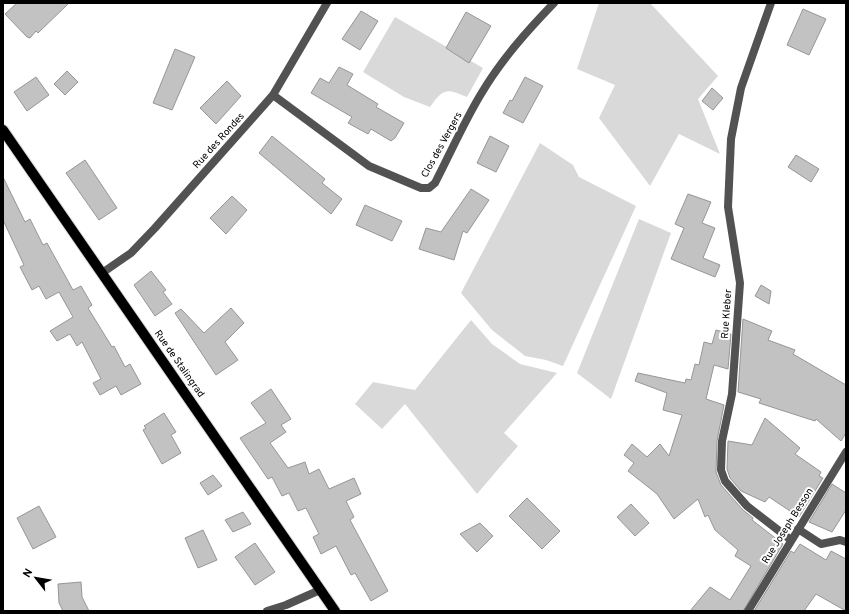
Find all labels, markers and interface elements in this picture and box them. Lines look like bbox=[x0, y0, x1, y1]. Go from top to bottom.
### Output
street label: Clos des Vergers bbox=[419, 109, 466, 180]
street label: Rue des Rondes bbox=[190, 110, 248, 172]
street label: Rue Kleber bbox=[719, 289, 735, 339]
street label: Rue de Stalingrad bbox=[151, 328, 207, 400]
street label: Rue Joseph Besson bbox=[759, 486, 817, 566]
north arrow bbox=[16, 558, 56, 598]
text: N bbox=[20, 566, 36, 580]

